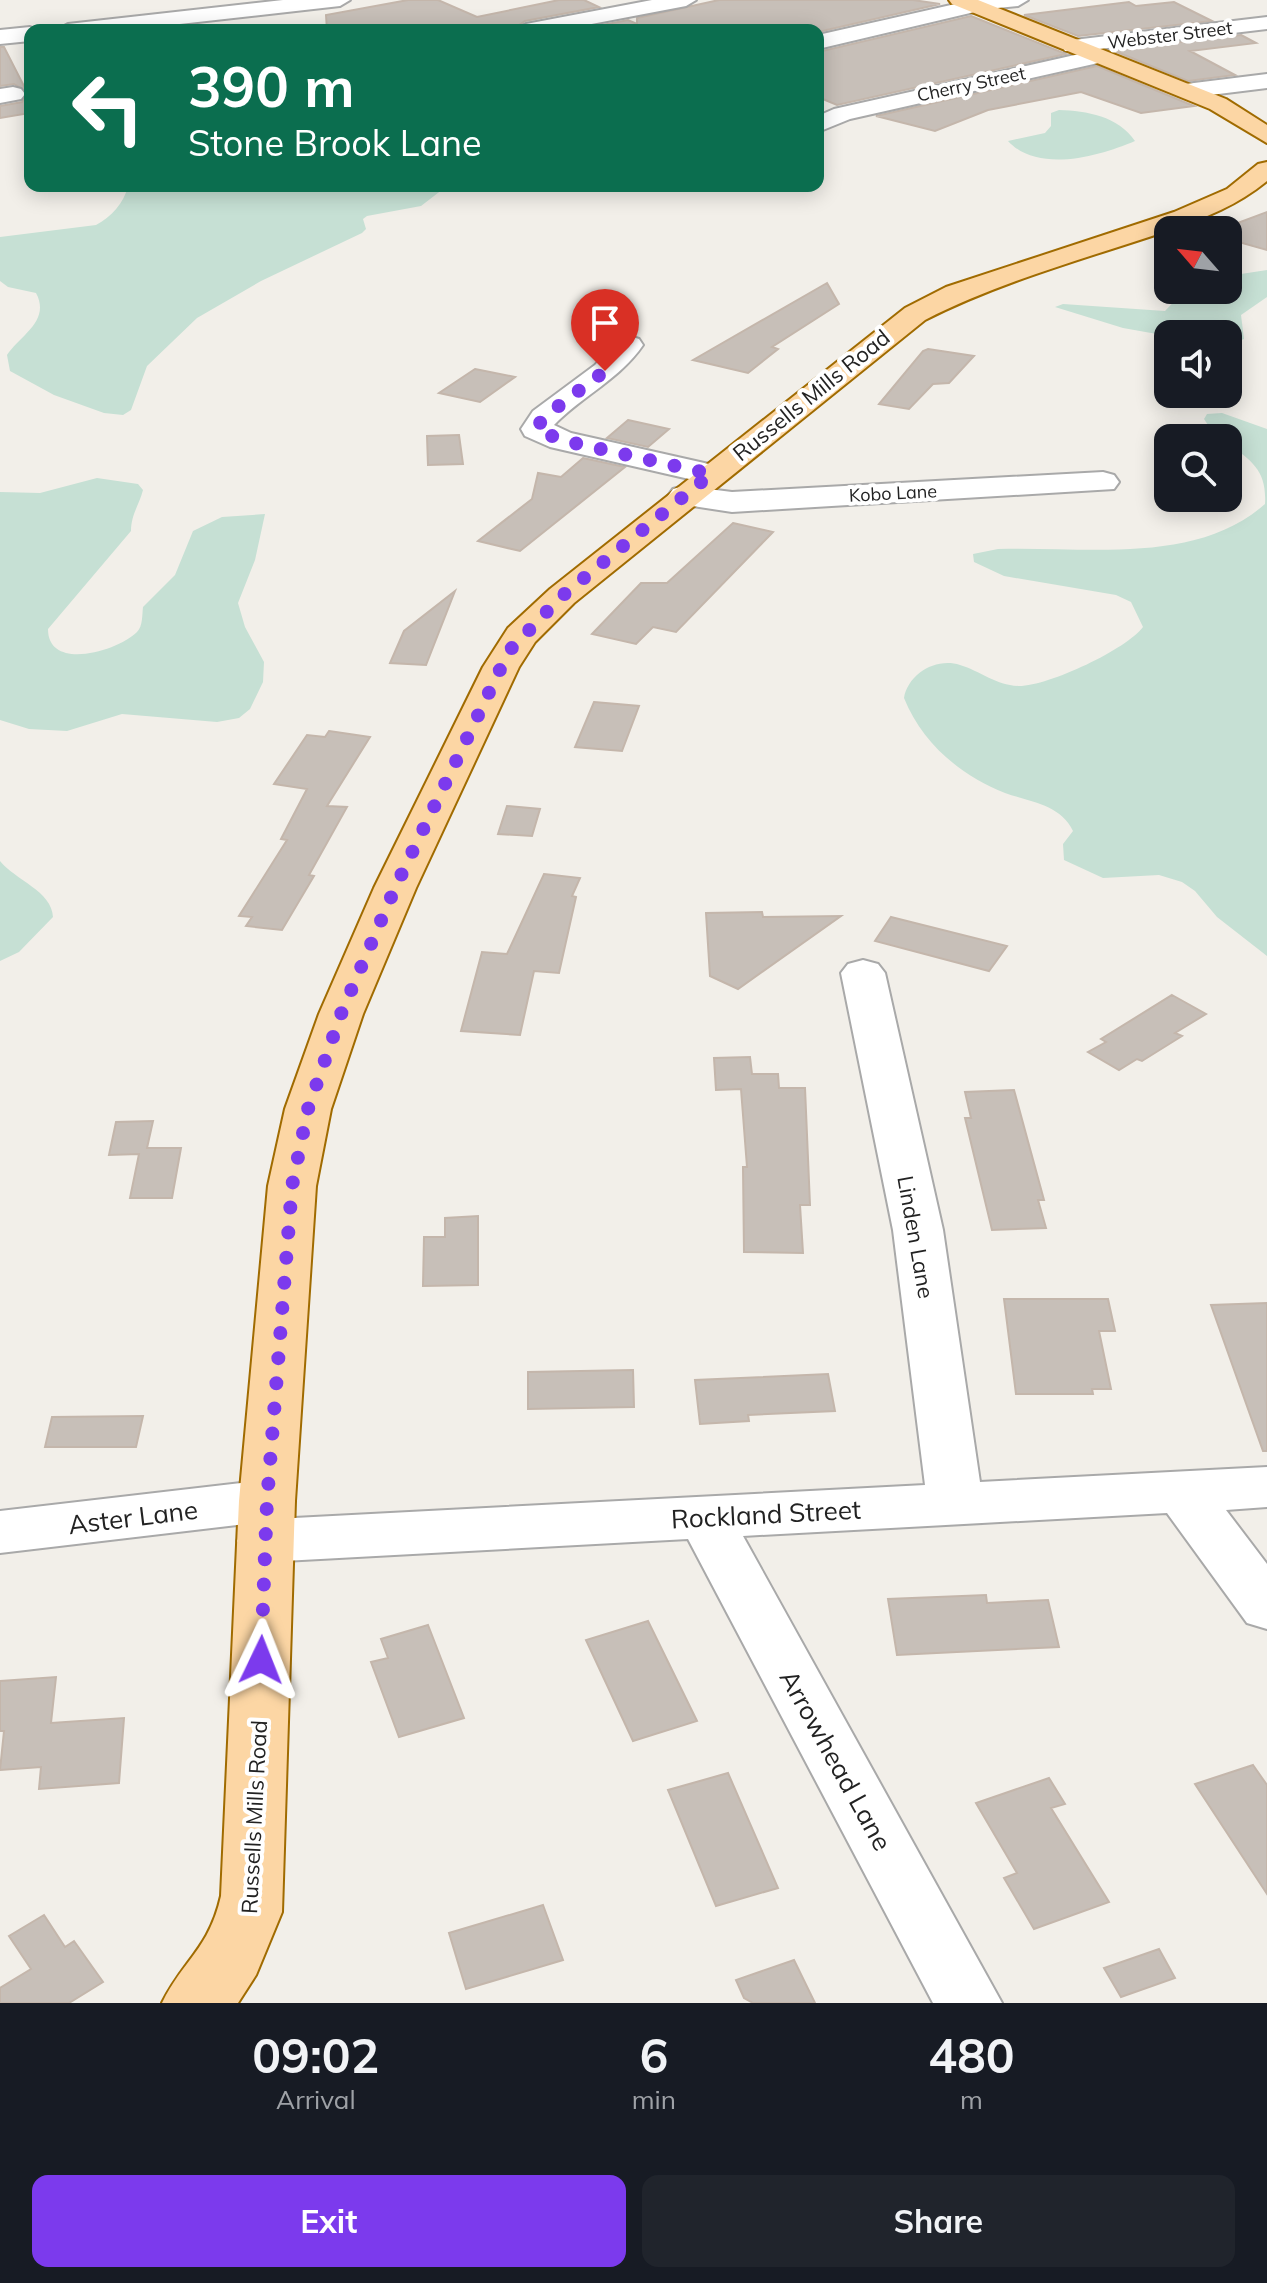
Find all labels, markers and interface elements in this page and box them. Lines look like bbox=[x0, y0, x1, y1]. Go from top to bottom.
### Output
street label: Webster Street bbox=[1106, 16, 1234, 54]
text: 390 m bbox=[188, 51, 355, 121]
icon: left bbox=[56, 56, 160, 160]
street label: Cherry Street bbox=[915, 61, 1027, 107]
text: Stone Brook Lane bbox=[188, 120, 482, 165]
north arrow bbox=[1154, 216, 1242, 304]
map controls bbox=[1154, 216, 1242, 512]
pin bbox=[571, 289, 639, 371]
icon: arrive bbox=[583, 301, 627, 345]
button: sound bbox=[1154, 320, 1242, 408]
street label: Russells Mills Road bbox=[727, 323, 895, 467]
button: search bbox=[1154, 424, 1242, 512]
street label: Kobo Lane bbox=[848, 479, 938, 507]
street label: Linden Lane bbox=[891, 1174, 941, 1300]
street label: Aster Lane bbox=[66, 1493, 200, 1541]
street label: Rockland Street bbox=[670, 1493, 862, 1535]
position arrow bbox=[219, 1618, 303, 1702]
street label: Arrowhead Lane bbox=[773, 1664, 899, 1856]
street label: Russells Mills Road bbox=[235, 1719, 273, 1915]
text: 09:02 bbox=[252, 2025, 379, 2085]
text: 6 bbox=[639, 2025, 668, 2085]
text: 480 bbox=[928, 2025, 1015, 2085]
text: Arrival bbox=[276, 2083, 356, 2116]
text: min bbox=[632, 2083, 676, 2116]
text: m bbox=[960, 2083, 983, 2116]
button: Exit bbox=[32, 2175, 626, 2267]
button: Share bbox=[642, 2175, 1235, 2267]

